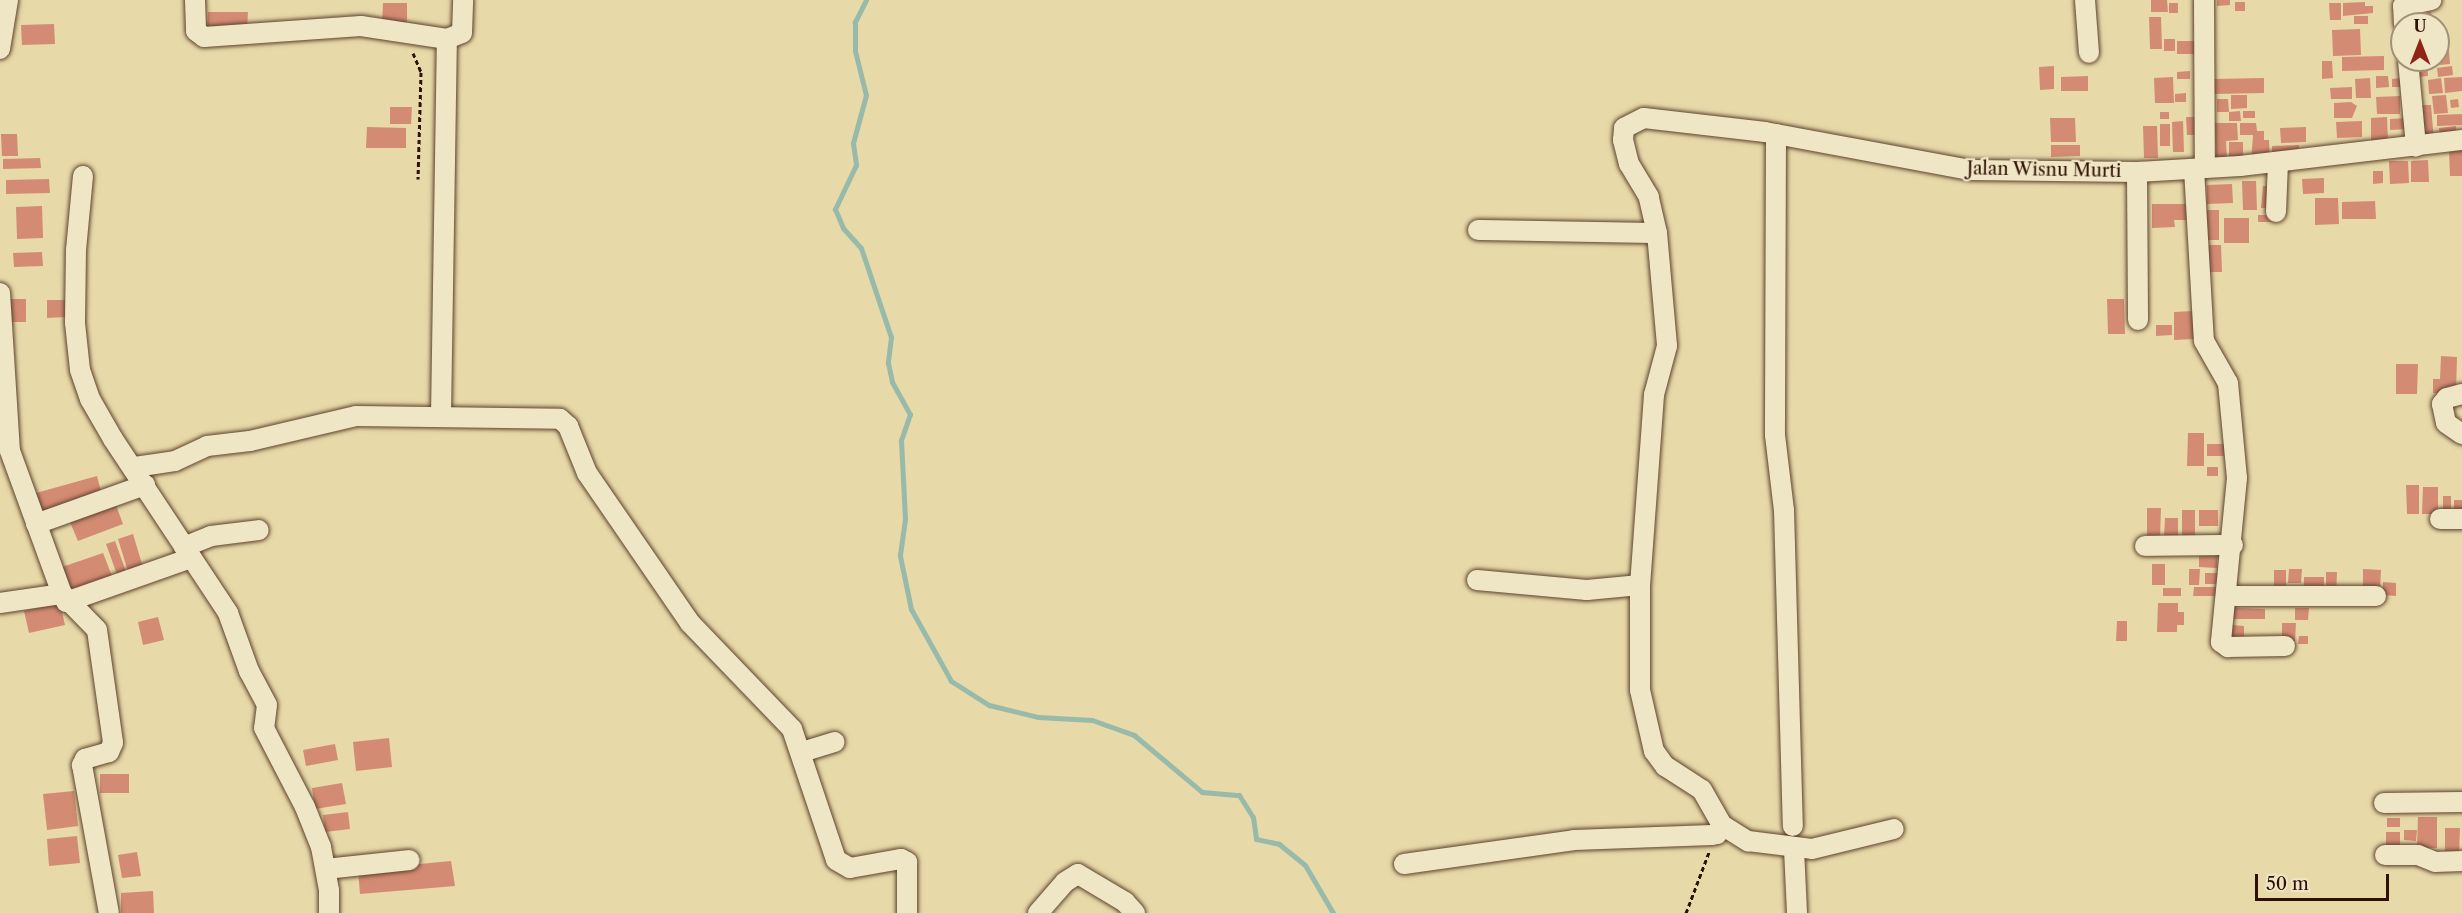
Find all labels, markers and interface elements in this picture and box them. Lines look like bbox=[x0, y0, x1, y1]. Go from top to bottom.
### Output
north arrow bbox=[2390, 12, 2450, 72]
text: U bbox=[2414, 16, 2427, 36]
street label: Jalan Wisnu Murti bbox=[1966, 158, 2122, 182]
scale bar bbox=[2258, 862, 2392, 900]
text: 50 m bbox=[2266, 873, 2309, 895]

